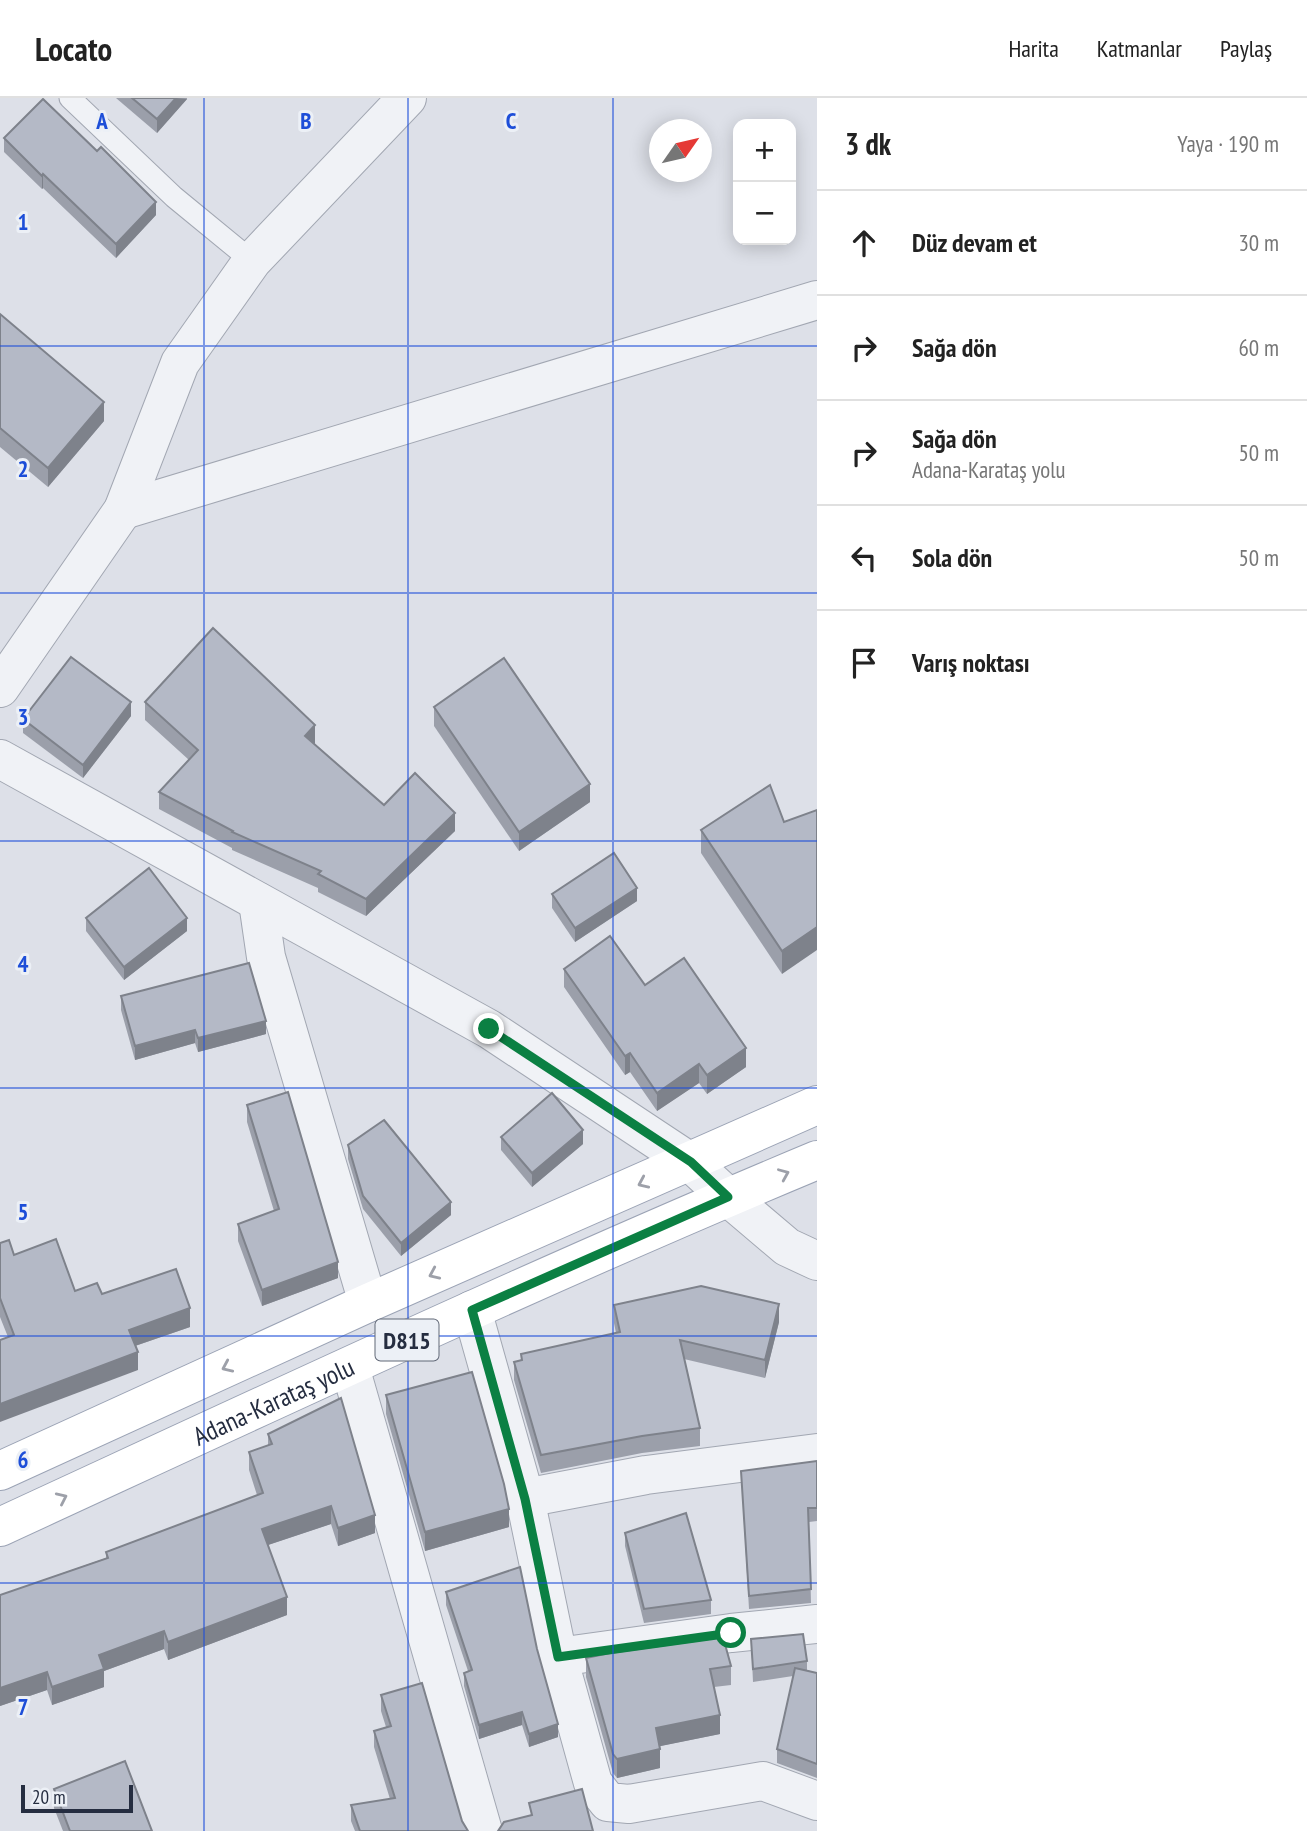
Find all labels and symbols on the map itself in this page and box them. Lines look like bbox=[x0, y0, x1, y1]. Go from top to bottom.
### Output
text: A bbox=[95, 106, 108, 135]
text: B bbox=[300, 106, 312, 135]
text: C bbox=[506, 106, 517, 135]
north arrow bbox=[649, 119, 712, 182]
text: 1 bbox=[18, 207, 29, 236]
text: 2 bbox=[18, 454, 29, 483]
text: 3 bbox=[18, 702, 29, 731]
text: 4 bbox=[18, 949, 29, 978]
route end bbox=[473, 1013, 504, 1044]
one-way arrow bbox=[776, 1168, 789, 1182]
one-way arrow bbox=[638, 1175, 650, 1189]
text: 5 bbox=[18, 1197, 29, 1226]
one-way arrow bbox=[429, 1266, 442, 1280]
road number: D815 bbox=[376, 1320, 438, 1360]
street label: Adana-Karataş yolu bbox=[187, 1350, 359, 1452]
one-way arrow bbox=[222, 1359, 234, 1373]
text: 6 bbox=[18, 1445, 29, 1474]
one-way arrow bbox=[55, 1492, 67, 1506]
route start bbox=[715, 1617, 746, 1648]
text: 7 bbox=[18, 1692, 29, 1721]
scale bar bbox=[21, 1782, 133, 1814]

